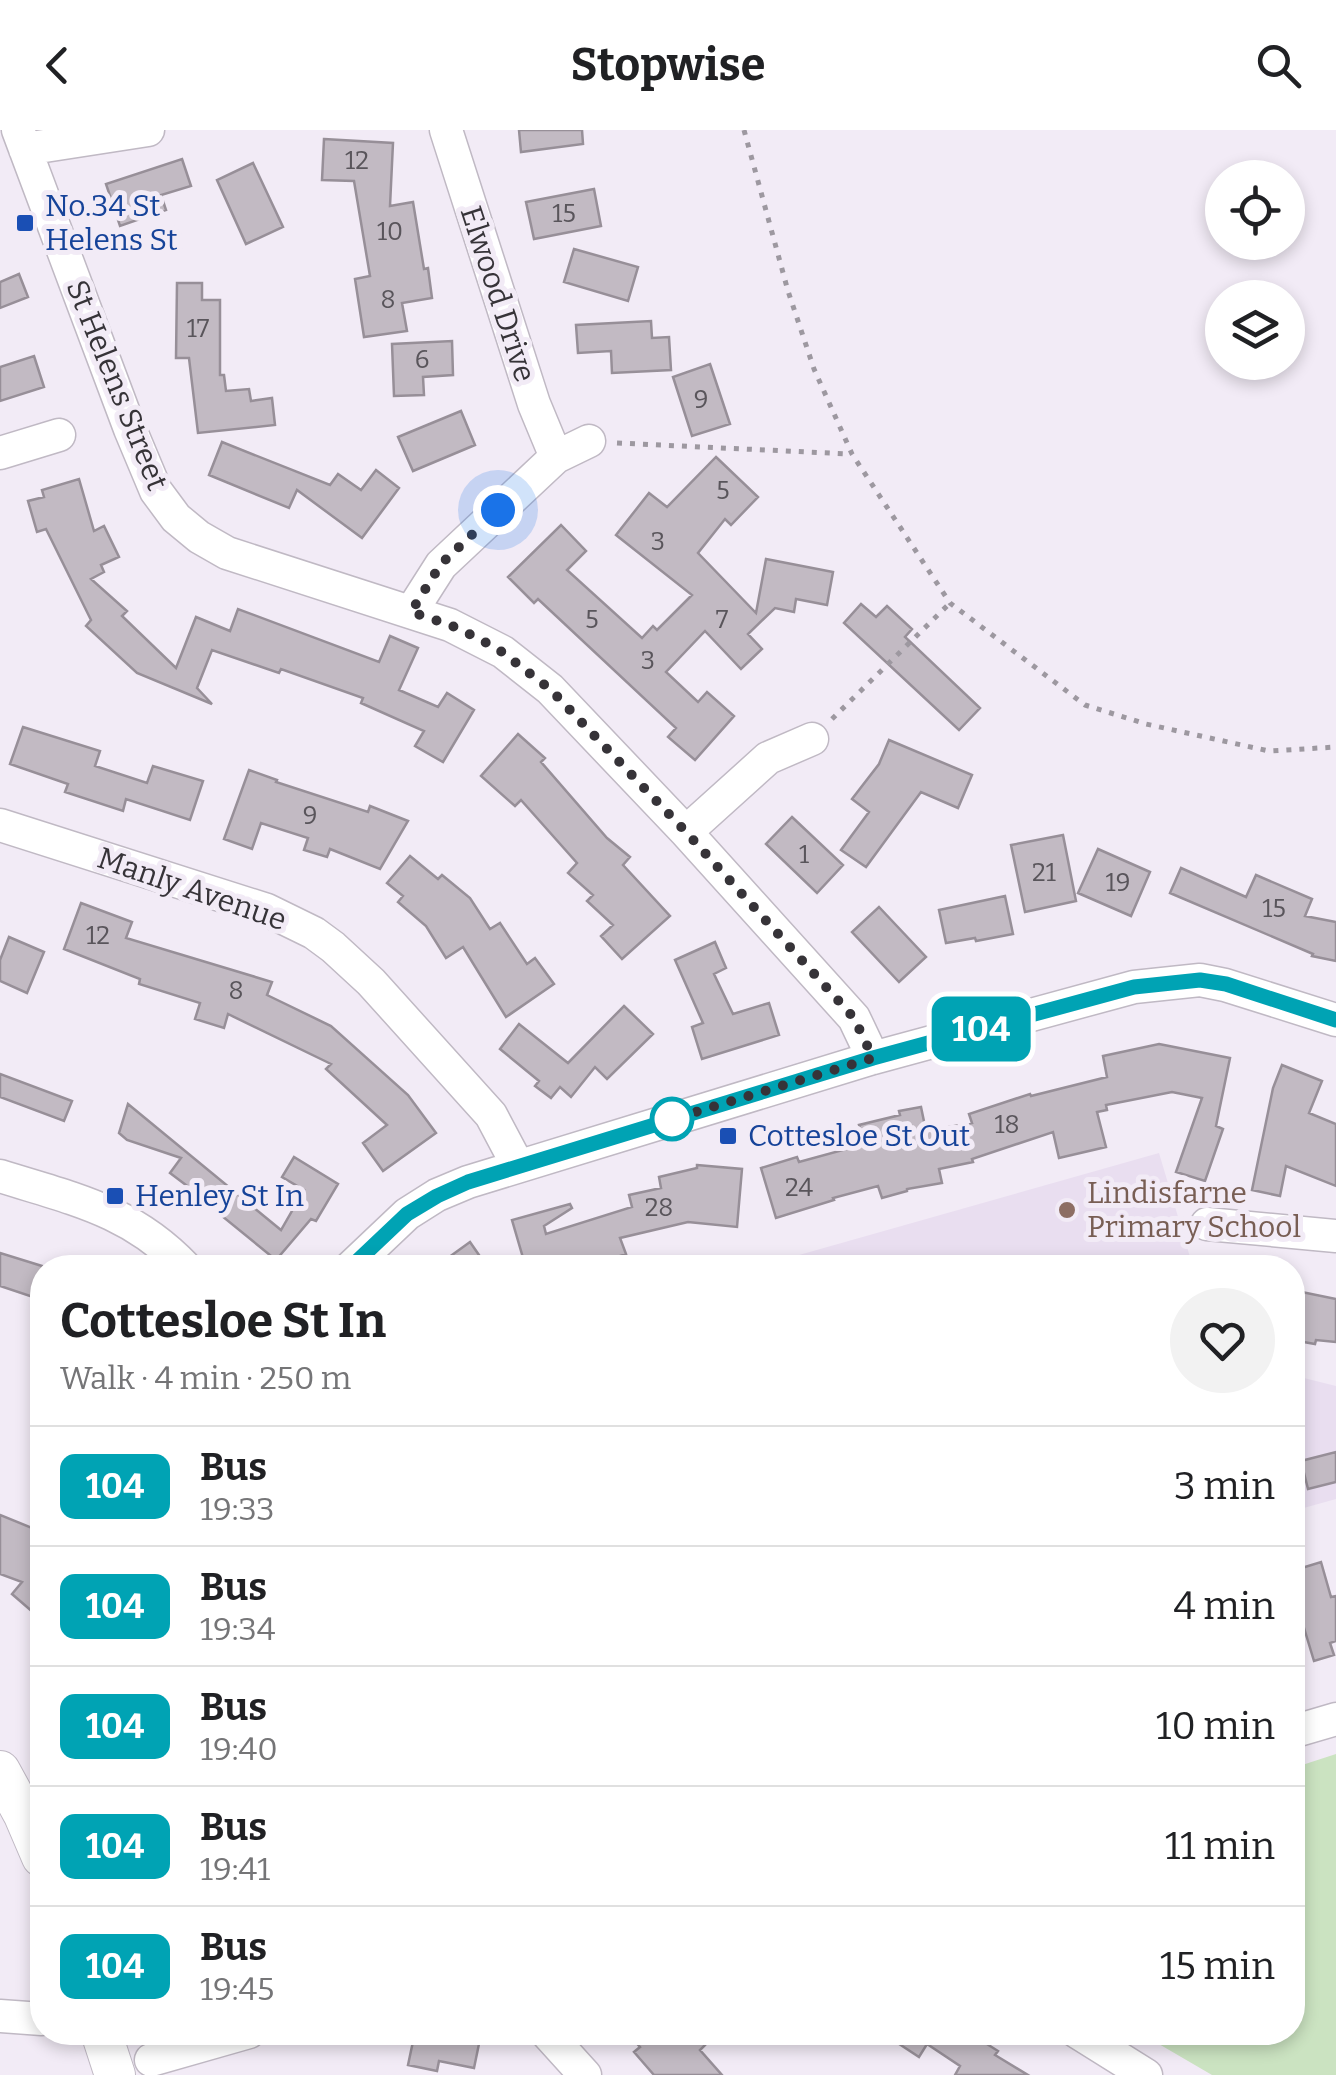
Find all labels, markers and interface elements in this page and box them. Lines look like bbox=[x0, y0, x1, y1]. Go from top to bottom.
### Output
icon: back bbox=[30, 38, 85, 93]
text: Stopwise bbox=[570, 38, 766, 92]
icon: search bbox=[1251, 38, 1306, 93]
house number: 12 bbox=[345, 146, 369, 176]
map controls bbox=[1205, 160, 1305, 380]
button: locate bbox=[1205, 160, 1305, 260]
place label: No.34 St Helens St bbox=[45, 188, 178, 258]
house number: 15 bbox=[552, 199, 576, 229]
street label: Elwood Drive bbox=[453, 202, 543, 386]
marker: No.34 St Helens St bbox=[14, 212, 36, 234]
house number: 10 bbox=[377, 217, 403, 247]
street label: St Helens Street bbox=[58, 275, 176, 495]
button: layers bbox=[1205, 280, 1305, 380]
house number: 8 bbox=[380, 285, 396, 315]
house number: 17 bbox=[187, 314, 210, 344]
house number: 6 bbox=[415, 345, 429, 375]
house number: 9 bbox=[694, 385, 708, 415]
house number: 5 bbox=[716, 476, 730, 506]
your location bbox=[473, 485, 523, 535]
house number: 3 bbox=[651, 527, 665, 557]
house number: 5 bbox=[585, 605, 599, 635]
house number: 7 bbox=[716, 605, 729, 635]
house number: 3 bbox=[641, 646, 655, 676]
house number: 9 bbox=[303, 801, 317, 831]
street label: Manly Avenue bbox=[93, 840, 291, 938]
house number: 1 bbox=[799, 840, 809, 870]
house number: 21 bbox=[1032, 858, 1056, 888]
house number: 19 bbox=[1106, 868, 1130, 898]
house number: 15 bbox=[1262, 894, 1286, 924]
house number: 12 bbox=[86, 921, 110, 951]
house number: 8 bbox=[228, 976, 244, 1006]
line badge: 104 bbox=[924, 996, 1038, 1062]
text: 104 bbox=[952, 1008, 1010, 1050]
unlabelled marker bbox=[651, 1098, 693, 1140]
house number: 18 bbox=[994, 1110, 1020, 1140]
place label: Cottesloe St Out bbox=[748, 1118, 970, 1154]
marker: Cottesloe St Out bbox=[717, 1125, 739, 1147]
house number: 24 bbox=[785, 1173, 813, 1203]
place label: Lindisfarne Primary School bbox=[1087, 1175, 1301, 1245]
place label: Henley St In bbox=[135, 1178, 304, 1214]
marker: Henley St In bbox=[104, 1185, 126, 1207]
house number: 28 bbox=[645, 1193, 673, 1223]
marker: Lindisfarne Primary School bbox=[1056, 1199, 1078, 1221]
button: heart bbox=[1170, 1288, 1275, 1393]
text: Cottesloe St In bbox=[60, 1292, 386, 1350]
text: Walk · 4 min · 250 m bbox=[60, 1359, 351, 1397]
text: Bus bbox=[200, 1444, 267, 1490]
text: 3 min bbox=[1174, 1463, 1275, 1509]
text: 104 bbox=[86, 1465, 144, 1507]
text: 19:33 bbox=[200, 1490, 274, 1528]
text: Bus bbox=[200, 1564, 267, 1610]
text: 4 min bbox=[1174, 1583, 1275, 1629]
text: 104 bbox=[86, 1585, 144, 1627]
text: 19:34 bbox=[200, 1610, 275, 1648]
text: Bus bbox=[200, 1684, 267, 1730]
text: 10 min bbox=[1156, 1703, 1275, 1749]
text: 104 bbox=[86, 1705, 144, 1747]
text: 19:40 bbox=[200, 1730, 278, 1768]
text: Bus bbox=[200, 1804, 267, 1850]
text: 11 min bbox=[1165, 1823, 1275, 1869]
text: 104 bbox=[86, 1825, 144, 1867]
text: 19:41 bbox=[200, 1850, 270, 1888]
text: Bus bbox=[200, 1924, 267, 1970]
text: 15 min bbox=[1160, 1943, 1275, 1989]
text: 104 bbox=[86, 1945, 144, 1987]
text: 19:45 bbox=[200, 1970, 274, 2008]

